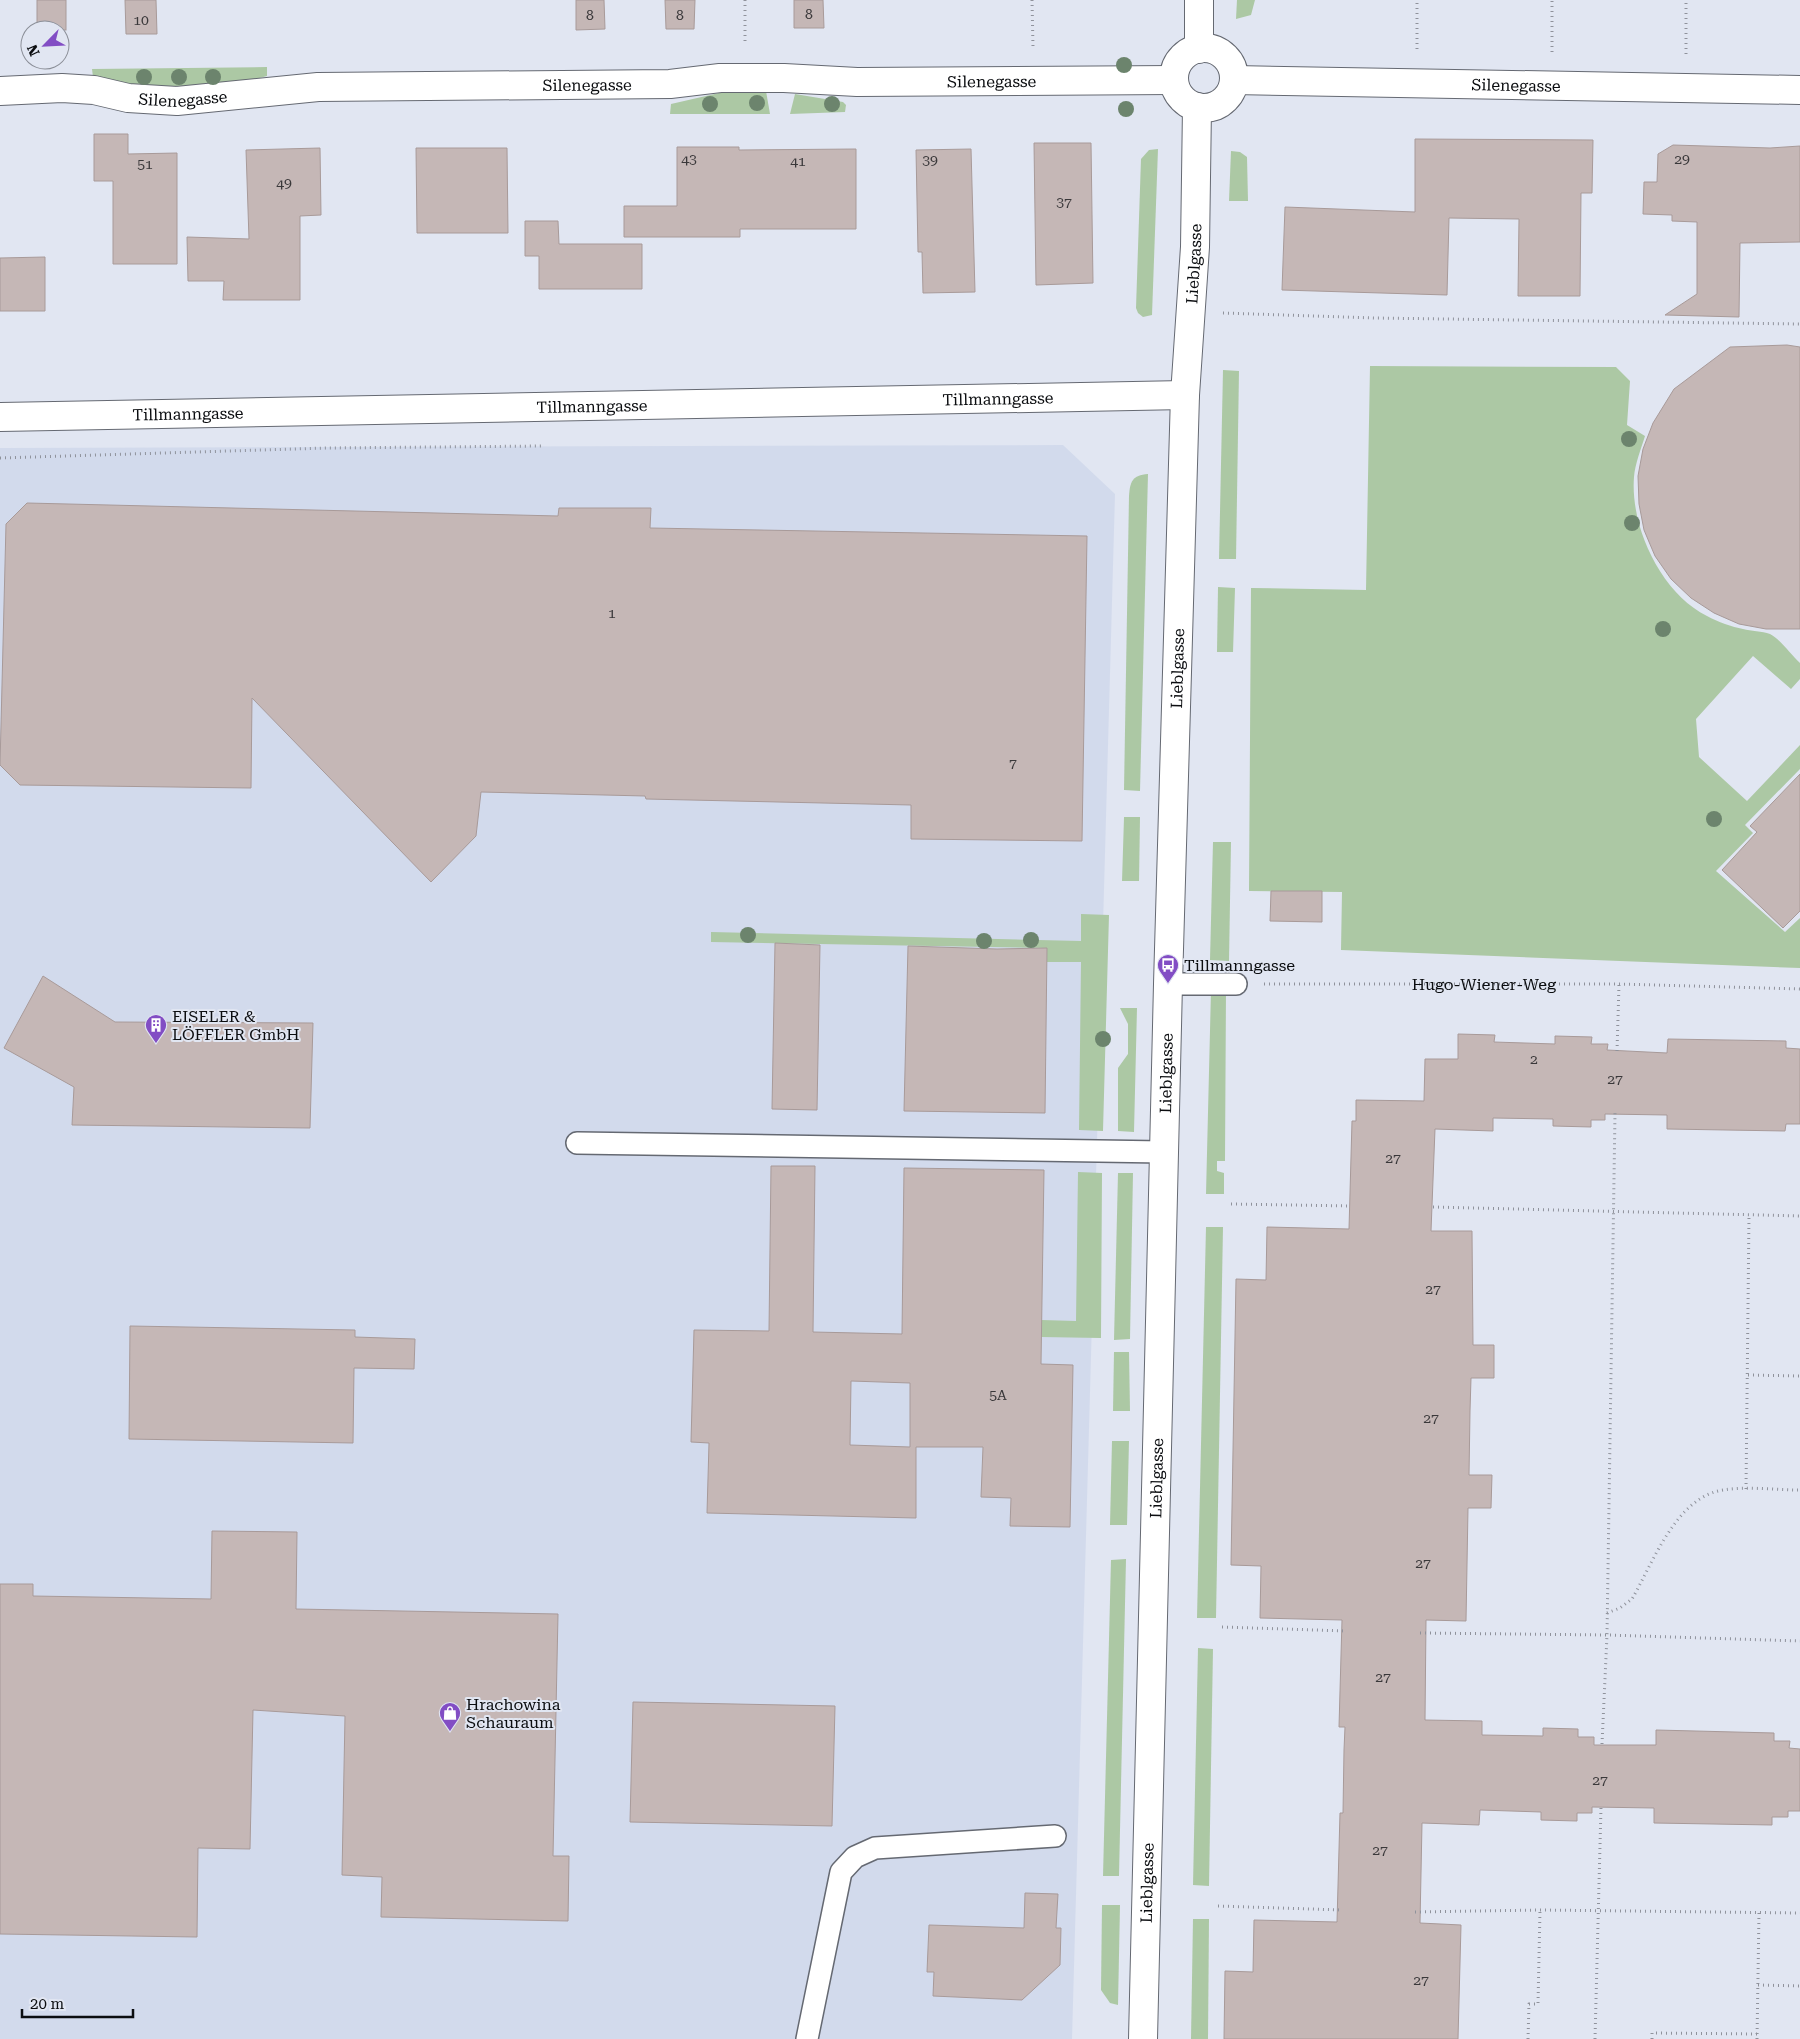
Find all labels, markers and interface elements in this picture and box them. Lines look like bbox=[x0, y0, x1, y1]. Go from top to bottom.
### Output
house number: 8 bbox=[805, 6, 813, 22]
house number: 8 bbox=[586, 7, 594, 23]
house number: 8 bbox=[676, 7, 684, 23]
house number: 10 bbox=[133, 12, 149, 28]
north arrow bbox=[20, 20, 70, 70]
text: N bbox=[24, 42, 43, 58]
street label: Silenegasse bbox=[947, 71, 1037, 91]
street label: Silenegasse bbox=[542, 75, 632, 95]
street label: Silenegasse bbox=[1471, 75, 1561, 95]
street label: Silenegasse bbox=[138, 87, 228, 111]
house number: 43 bbox=[681, 151, 697, 167]
house number: 29 bbox=[1674, 151, 1690, 167]
house number: 39 bbox=[922, 152, 938, 168]
house number: 41 bbox=[790, 153, 806, 169]
house number: 51 bbox=[137, 156, 153, 172]
house number: 49 bbox=[276, 175, 292, 191]
house number: 37 bbox=[1056, 194, 1072, 210]
street label: Lieblgasse bbox=[1182, 223, 1205, 305]
street label: Tillmanngasse bbox=[942, 388, 1054, 409]
street label: Tillmanngasse bbox=[536, 395, 648, 417]
street label: Tillmanngasse bbox=[132, 403, 244, 424]
house number: 1 bbox=[608, 605, 616, 621]
street label: Lieblgasse bbox=[1166, 628, 1188, 709]
house number: 7 bbox=[1009, 755, 1017, 771]
bus stop icon: Tillmanngasse bbox=[1156, 953, 1180, 984]
place label: Tillmanngasse bbox=[1184, 956, 1295, 975]
street label: Hugo-Wiener-Weg bbox=[1412, 975, 1557, 994]
place label: EISELER & LÖFFLER GmbH bbox=[172, 1007, 300, 1044]
building icon: EISELER & LÖFFLER GmbH bbox=[144, 1013, 168, 1044]
street label: Lieblgasse bbox=[1155, 1033, 1176, 1114]
house number: 2 bbox=[1530, 1051, 1538, 1067]
house number: 27 bbox=[1607, 1071, 1623, 1087]
house number: 27 bbox=[1385, 1150, 1401, 1166]
house number: 27 bbox=[1425, 1281, 1441, 1297]
house number: 5A bbox=[989, 1387, 1007, 1403]
house number: 27 bbox=[1423, 1410, 1439, 1426]
street label: Lieblgasse bbox=[1146, 1438, 1167, 1519]
house number: 27 bbox=[1415, 1555, 1431, 1571]
house number: 27 bbox=[1375, 1669, 1391, 1685]
place label: Hrachowina Schauraum bbox=[466, 1695, 561, 1732]
shop icon: Hrachowina Schauraum bbox=[438, 1701, 462, 1732]
house number: 27 bbox=[1592, 1772, 1608, 1788]
street label: Lieblgasse bbox=[1136, 1842, 1157, 1923]
house number: 27 bbox=[1372, 1842, 1388, 1858]
house number: 27 bbox=[1413, 1972, 1429, 1988]
scale bar bbox=[22, 1986, 134, 2018]
text: 20 m bbox=[30, 1995, 65, 2013]

